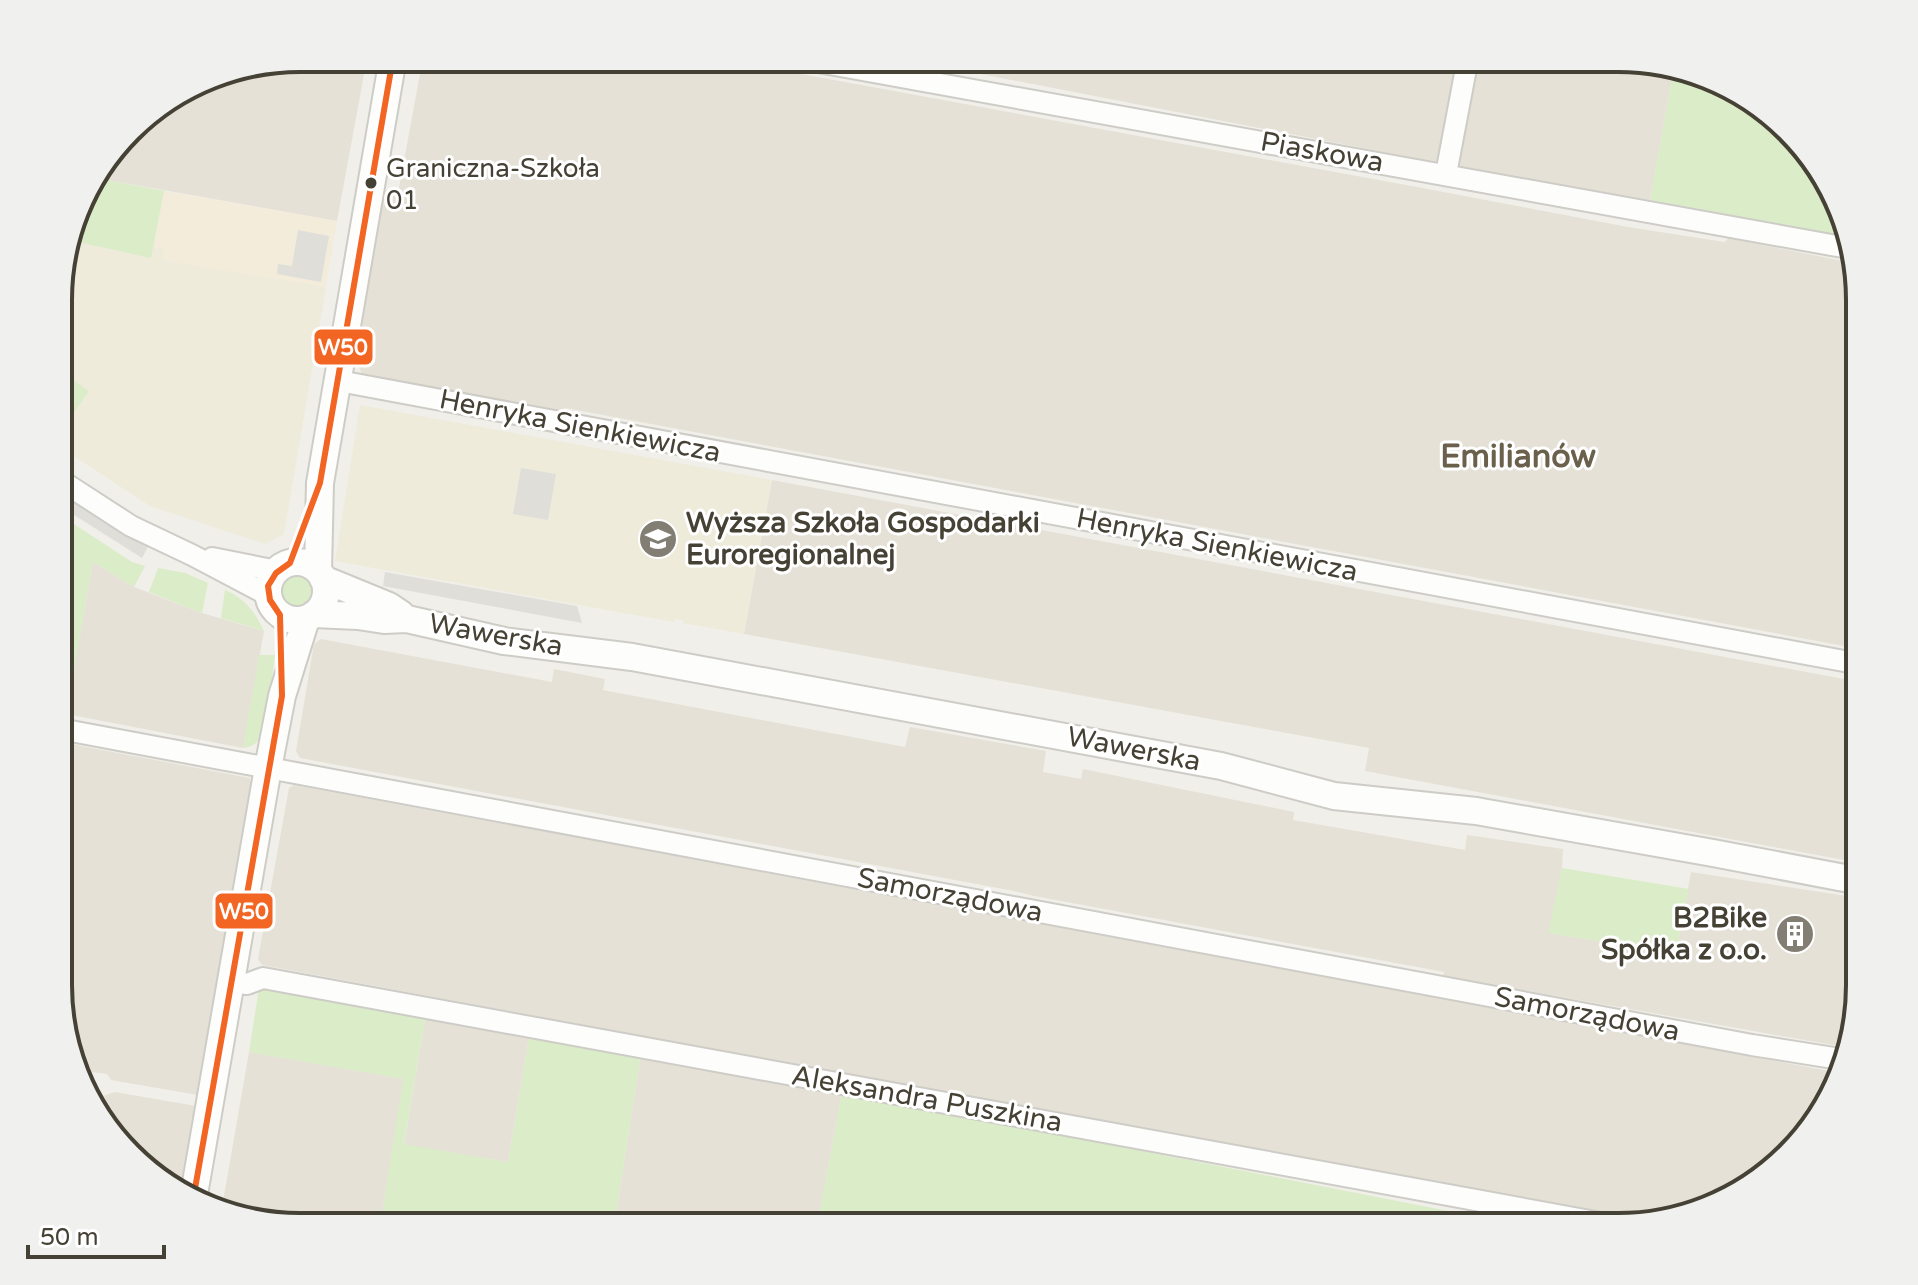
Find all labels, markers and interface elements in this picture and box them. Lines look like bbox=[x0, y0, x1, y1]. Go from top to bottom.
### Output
street label: Piaskowa bbox=[1258, 124, 1386, 180]
place label: Graniczna-Szkoła 01 bbox=[386, 153, 600, 216]
marker: Graniczna-Szkoła 01 bbox=[363, 175, 379, 191]
line badge: W50 bbox=[313, 328, 374, 366]
text: W50 bbox=[318, 335, 368, 361]
street label: Henryka Sienkiewicza bbox=[436, 382, 724, 470]
district label: Emilianów bbox=[1440, 438, 1596, 476]
street label: Henryka Sienkiewicza bbox=[1073, 501, 1361, 589]
place label: Wyższa Szkoła Gospodarki Euroregionalnej bbox=[686, 506, 1040, 572]
school or university icon: Wyższa Szkoła Gospodarki Euroregionalnej bbox=[637, 518, 679, 560]
street label: Wawerska bbox=[426, 607, 566, 663]
street label: Wawerska bbox=[1064, 719, 1204, 779]
street label: Samorządowa bbox=[854, 860, 1046, 930]
line badge: W50 bbox=[214, 892, 274, 930]
text: W50 bbox=[219, 899, 269, 925]
place label: B2Bike Spółka z o.o. bbox=[1601, 901, 1767, 967]
building icon: B2Bike Spółka z o.o. bbox=[1774, 913, 1816, 955]
street label: Samorządowa bbox=[1491, 979, 1683, 1049]
street label: Aleksandra Puszkina bbox=[789, 1058, 1065, 1140]
scale bar bbox=[28, 1209, 164, 1259]
text: 50 m bbox=[40, 1223, 98, 1252]

